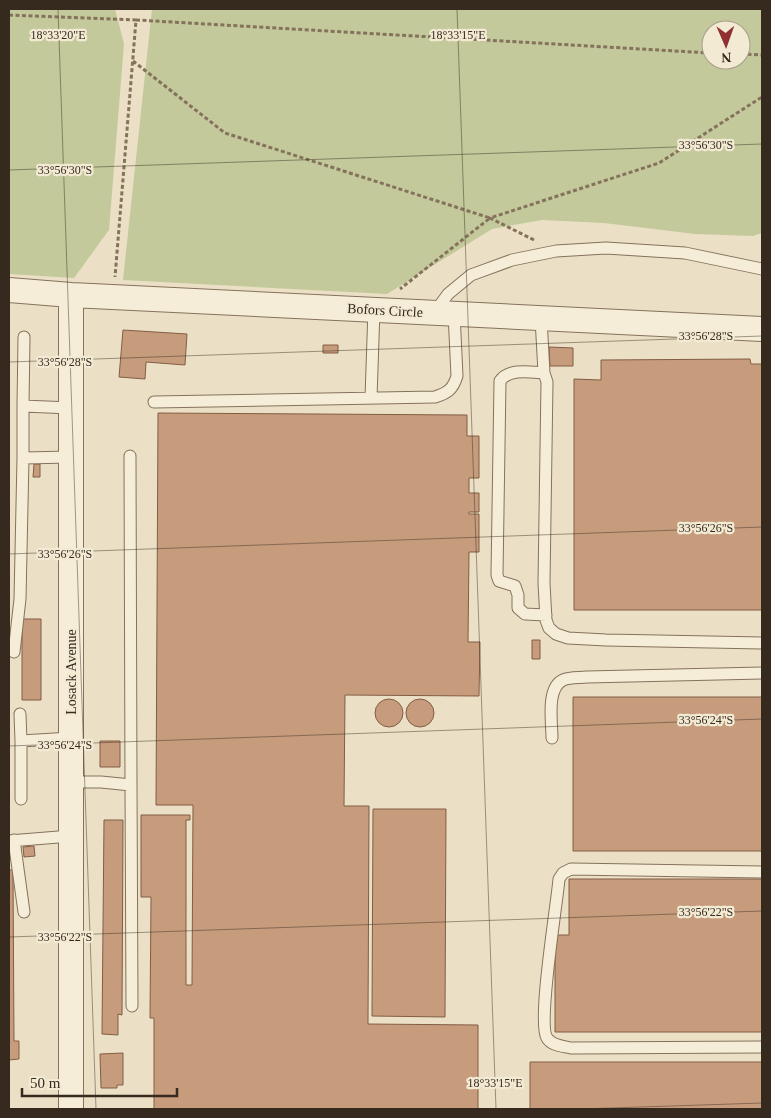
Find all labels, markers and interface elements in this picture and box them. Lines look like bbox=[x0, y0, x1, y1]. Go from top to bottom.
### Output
north arrow bbox=[701, 20, 751, 70]
text: 18°33'20"E bbox=[30, 28, 86, 42]
text: 18°33'15"E bbox=[430, 28, 486, 42]
text: N bbox=[721, 50, 732, 65]
text: 33°56'30"S bbox=[679, 138, 733, 152]
text: 33°56'30"S bbox=[38, 163, 92, 177]
street label: Bofors Circle bbox=[347, 301, 423, 320]
text: 33°56'28"S bbox=[679, 329, 733, 343]
text: 33°56'28"S bbox=[38, 355, 92, 369]
text: 33°56'26"S bbox=[679, 521, 733, 535]
text: 33°56'26"S bbox=[38, 547, 92, 561]
street label: Losack Avenue bbox=[64, 629, 79, 715]
text: 33°56'24"S bbox=[679, 713, 733, 727]
text: 33°56'24"S bbox=[38, 738, 92, 752]
text: 33°56'22"S bbox=[679, 905, 733, 919]
text: 33°56'22"S bbox=[38, 930, 92, 944]
scale bar bbox=[22, 1066, 178, 1098]
text: 50 m bbox=[30, 1075, 61, 1091]
text: 18°33'15"E bbox=[467, 1076, 523, 1090]

